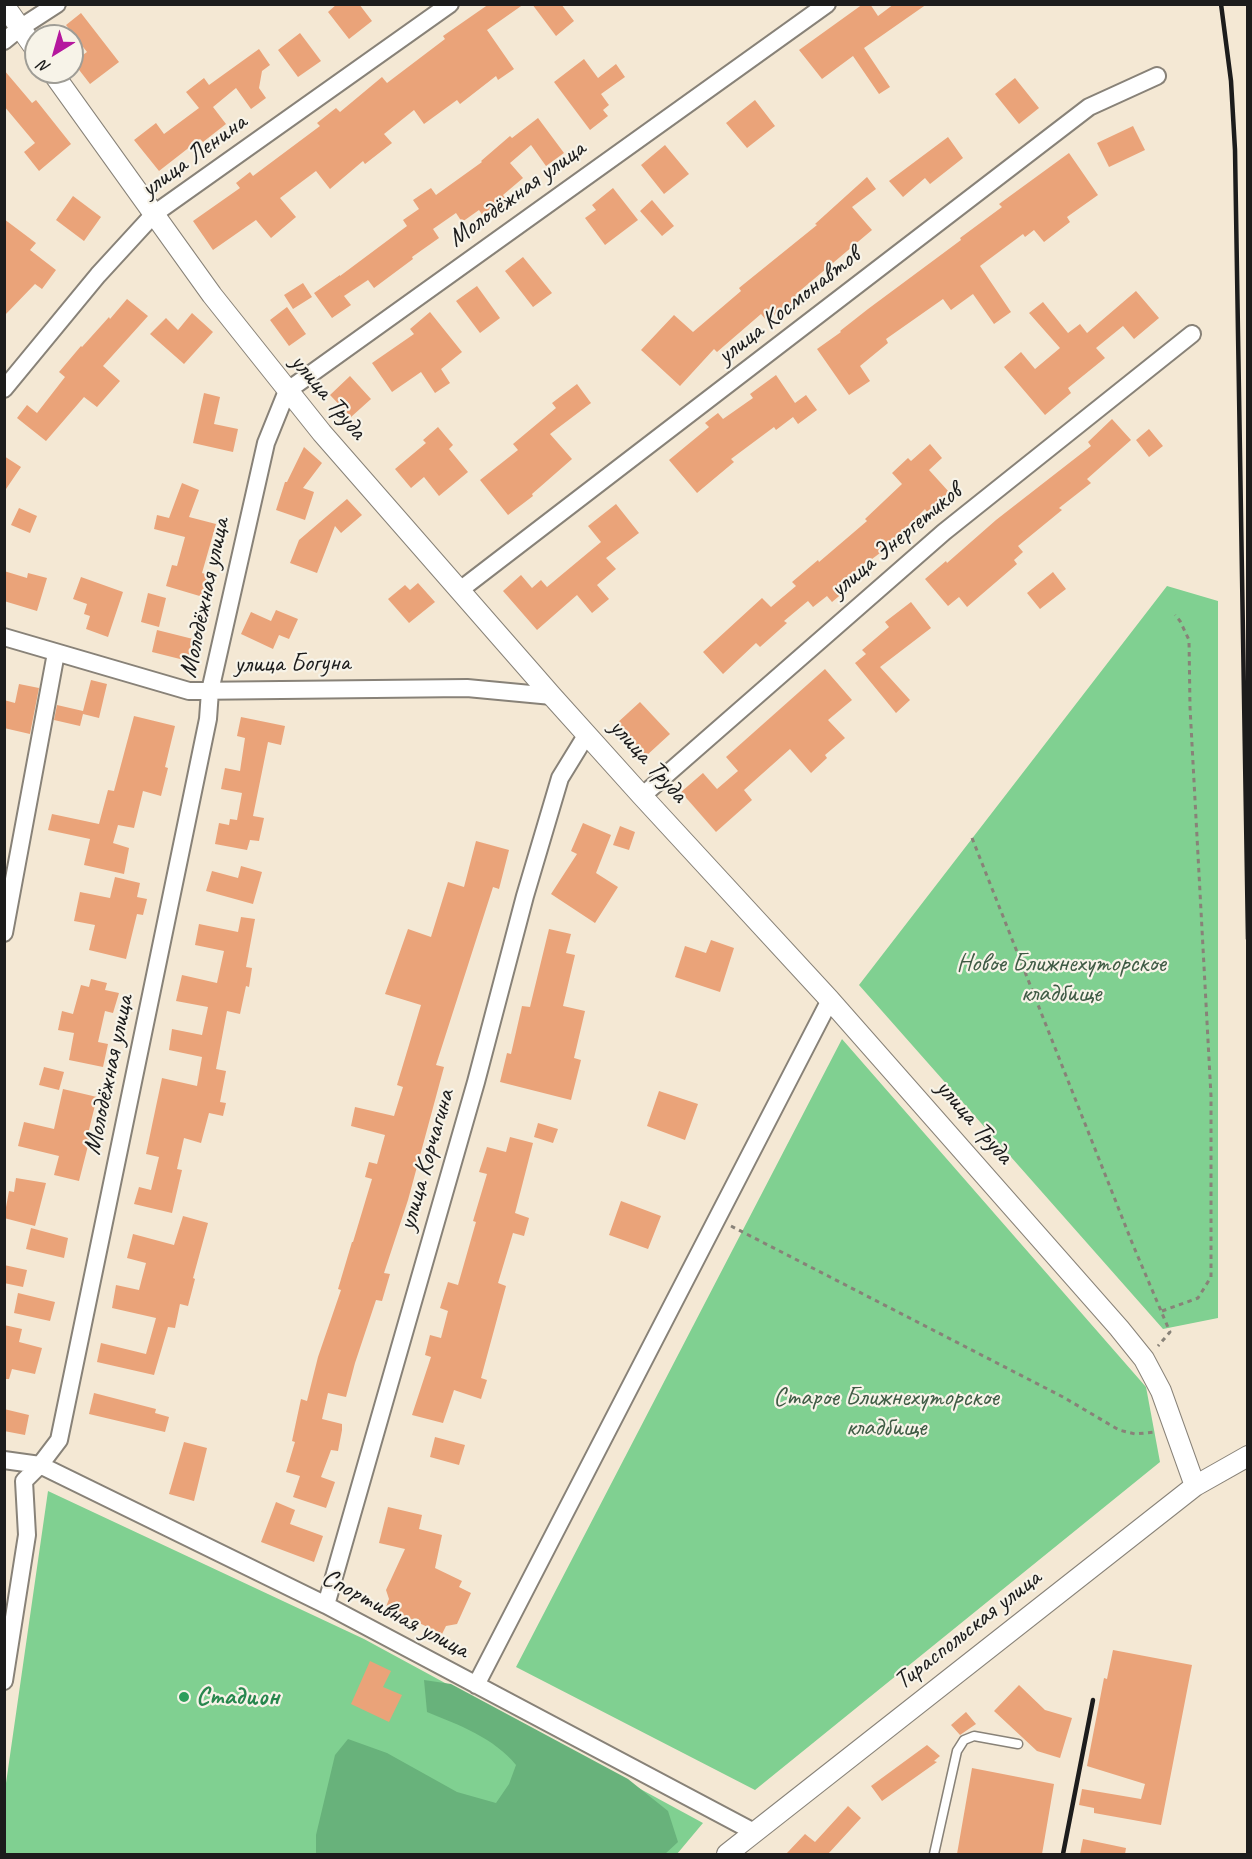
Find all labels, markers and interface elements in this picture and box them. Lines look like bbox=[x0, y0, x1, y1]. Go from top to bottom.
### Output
north arrow bbox=[24, 24, 84, 84]
text: N bbox=[34, 56, 54, 78]
street label: улица Ленина bbox=[135, 107, 253, 205]
street label: Молодёжная улица bbox=[442, 134, 592, 254]
street label: улица Космонавтов bbox=[711, 240, 867, 372]
street label: улица Труда bbox=[283, 348, 373, 446]
street label: улица Энергетиков bbox=[824, 477, 968, 605]
street label: Молодёжная улица bbox=[173, 515, 237, 681]
street label: улица Богуна bbox=[234, 647, 350, 681]
street label: улица Труда bbox=[602, 712, 694, 810]
park label: Новое Ближнехуторское кладбище bbox=[956, 948, 1166, 1010]
street label: Молодёжная улица bbox=[77, 992, 141, 1158]
street label: улица Труда bbox=[929, 1073, 1019, 1171]
street label: улица Корчагина bbox=[392, 1086, 462, 1234]
park label: Старое Ближнехуторское кладбище bbox=[773, 1382, 999, 1444]
street label: Спортивная улица bbox=[316, 1562, 474, 1666]
street label: Тираспольская улица bbox=[888, 1563, 1048, 1697]
place label: Стадион bbox=[196, 1681, 279, 1713]
marker: Стадион bbox=[177, 1690, 191, 1704]

